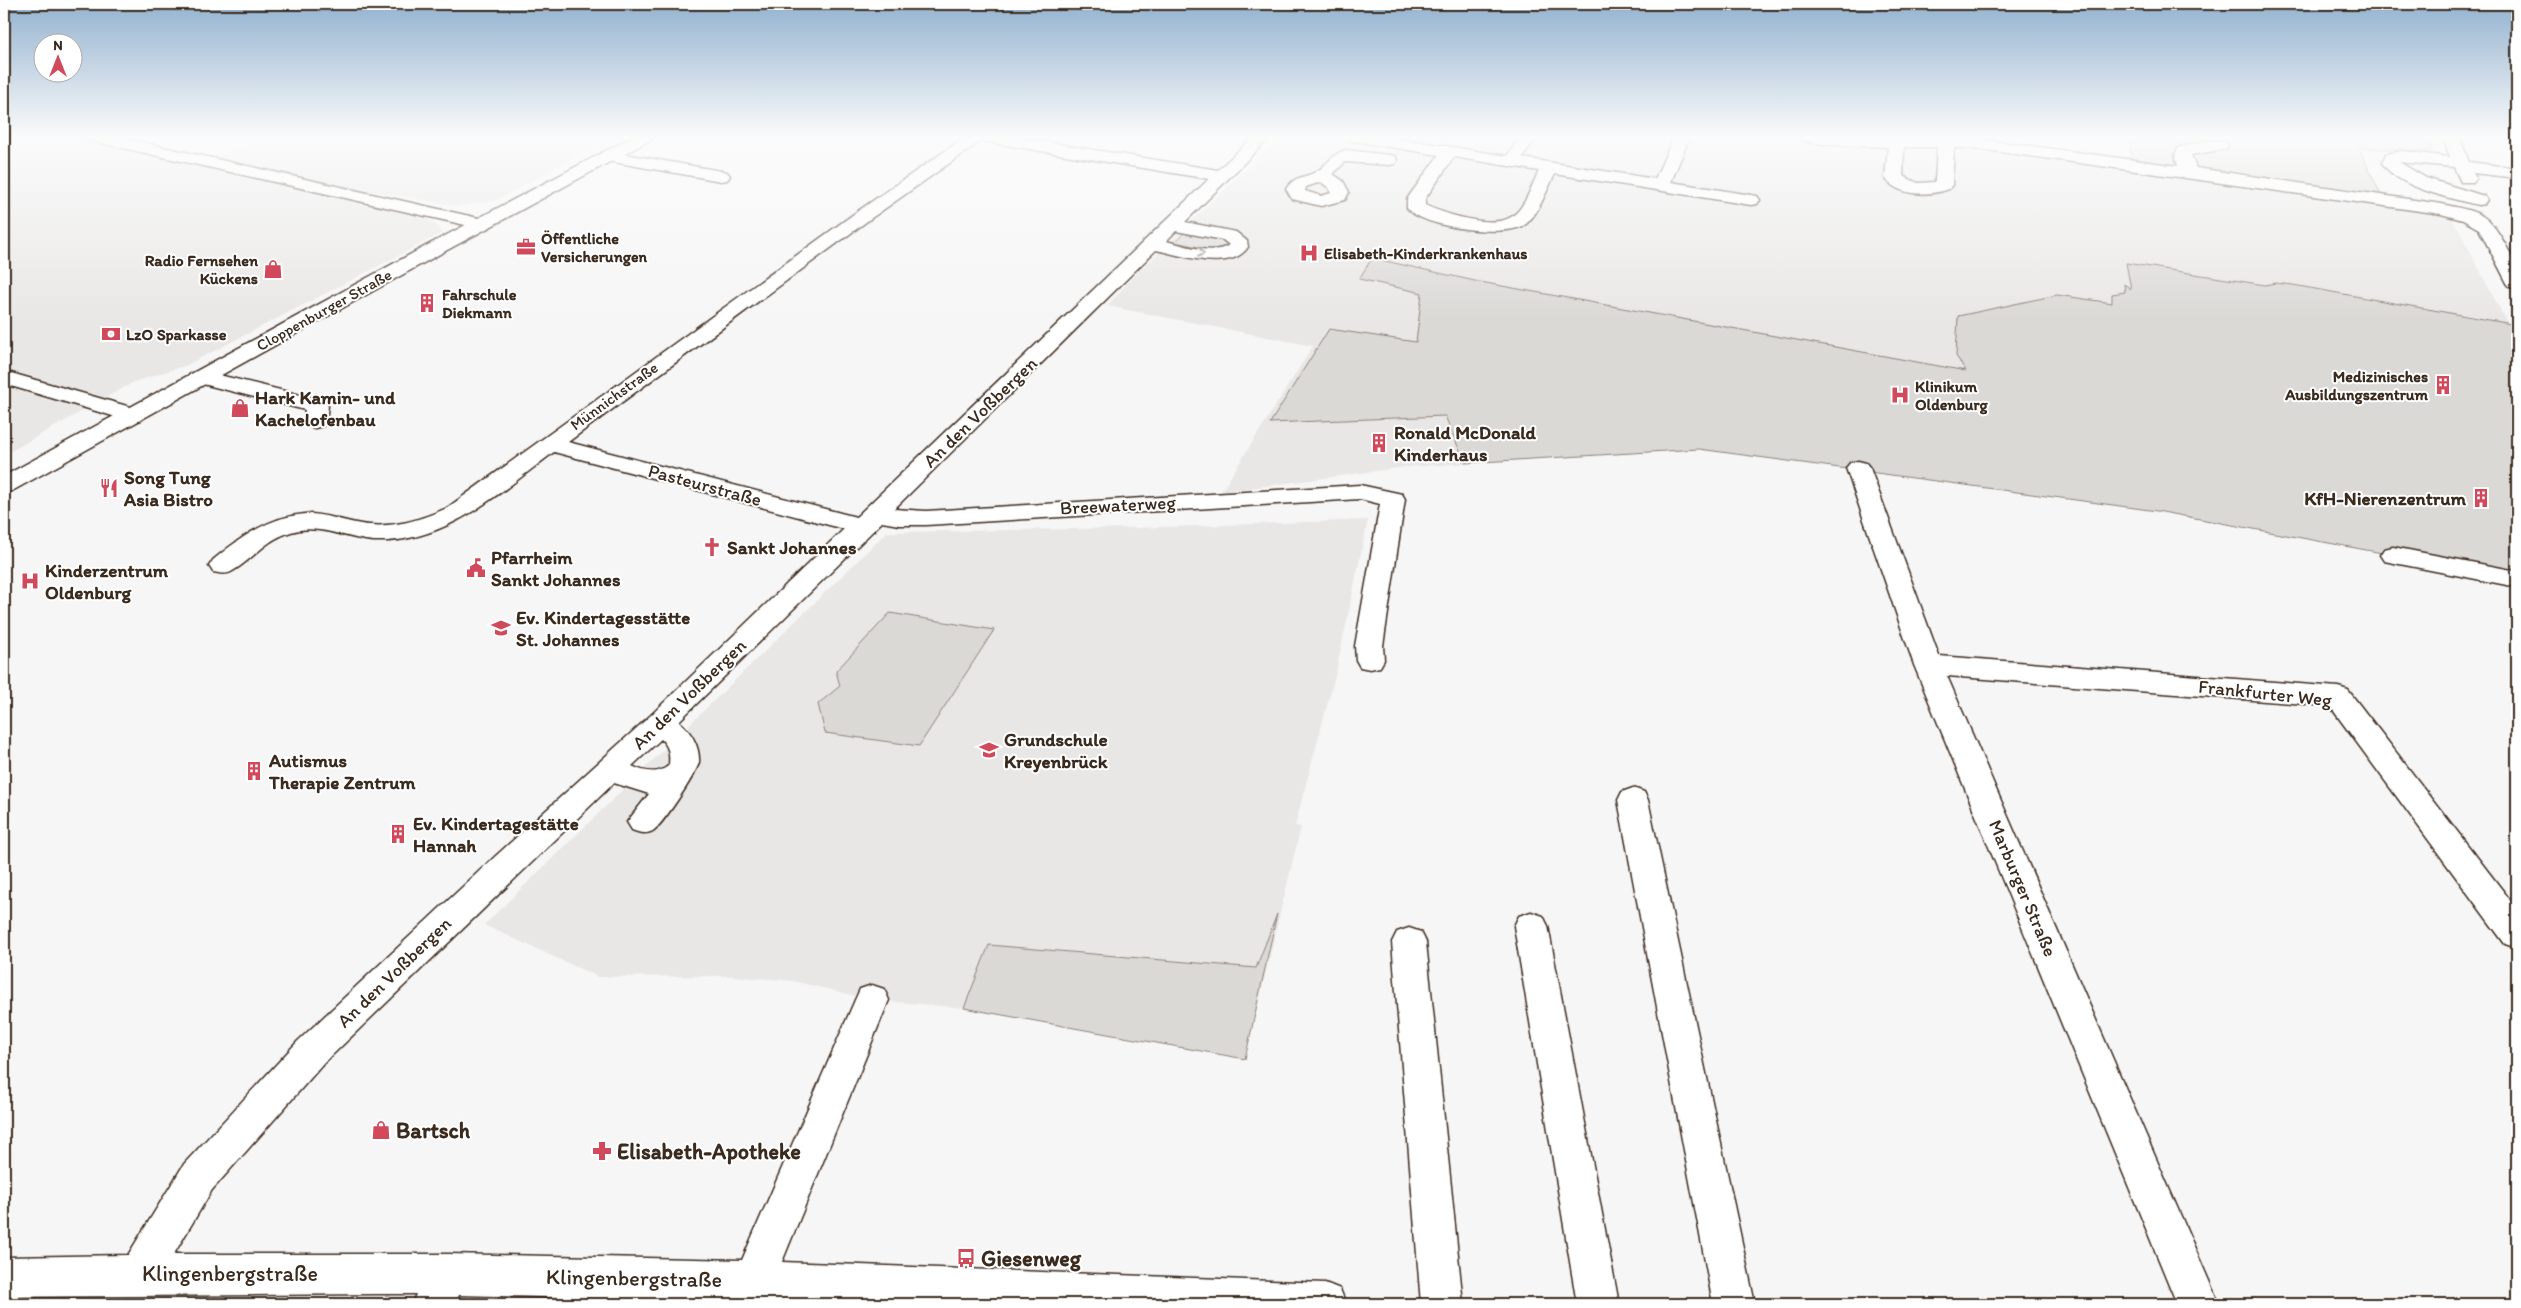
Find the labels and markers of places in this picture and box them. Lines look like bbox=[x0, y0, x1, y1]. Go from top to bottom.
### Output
place label: Öffentliche Versicherungen bbox=[541, 229, 648, 267]
office icon: Öffentliche Versicherungen bbox=[515, 236, 537, 258]
hospital icon: Elisabeth-Kinderkrankenhaus bbox=[1298, 242, 1320, 264]
place label: Elisabeth-Kinderkrankenhaus bbox=[1324, 244, 1528, 263]
place label: Radio Fernsehen Kückens bbox=[145, 251, 259, 288]
shop icon: Radio Fernsehen Kückens bbox=[262, 258, 284, 280]
place label: Fahrschule Diekmann bbox=[442, 285, 517, 322]
building icon: Fahrschule Diekmann bbox=[416, 292, 438, 314]
bank icon: LzO Sparkasse bbox=[100, 323, 122, 345]
place label: LzO Sparkasse bbox=[126, 325, 227, 345]
place label: Medizinisches Ausbildungszentrum bbox=[2284, 367, 2429, 405]
building icon: Medizinisches Ausbildungszentrum bbox=[2432, 374, 2454, 396]
place label: Klinikum Oldenburg bbox=[1915, 377, 1988, 415]
hospital icon: Klinikum Oldenburg bbox=[1889, 384, 1911, 406]
place label: Hark Kamin- und Kachelofenbau bbox=[255, 386, 396, 431]
shop icon: Hark Kamin- und Kachelofenbau bbox=[229, 397, 251, 419]
place label: Ronald McDonald Kinderhaus bbox=[1394, 421, 1537, 466]
building icon: Ronald McDonald Kinderhaus bbox=[1368, 432, 1390, 454]
place label: Song Tung Asia Bistro bbox=[123, 466, 213, 511]
restaurant icon: Song Tung Asia Bistro bbox=[98, 477, 120, 499]
place label: KfH-Nierenzentrum bbox=[2304, 487, 2467, 510]
building icon: KfH-Nierenzentrum bbox=[2470, 487, 2492, 509]
church icon: Sankt Johannes bbox=[701, 536, 723, 558]
place label: Sankt Johannes bbox=[727, 536, 857, 559]
place label: Pfarrheim Sankt Johannes bbox=[491, 546, 621, 591]
public building icon: Pfarrheim Sankt Johannes bbox=[465, 557, 487, 579]
place label: Kinderzentrum Oldenburg bbox=[45, 559, 169, 604]
hospital icon: Kinderzentrum Oldenburg bbox=[19, 570, 41, 592]
place label: Ev. Kindertagesstätte St. Johannes bbox=[516, 606, 690, 651]
school or university icon: Ev. Kindertagesstätte St. Johannes bbox=[490, 617, 512, 639]
place label: Grundschule Kreyenbrück bbox=[1004, 728, 1108, 773]
school or university icon: Grundschule Kreyenbrück bbox=[978, 739, 1000, 761]
place label: Autismus Therapie Zentrum bbox=[268, 749, 415, 794]
building icon: Autismus Therapie Zentrum bbox=[243, 760, 265, 782]
place label: Ev. Kindertagestätte Hannah bbox=[413, 812, 579, 857]
building icon: Ev. Kindertagestätte Hannah bbox=[387, 823, 409, 845]
place label: Bartsch bbox=[396, 1117, 471, 1144]
shop icon: Bartsch bbox=[370, 1119, 392, 1141]
place label: Elisabeth-Apotheke bbox=[617, 1138, 801, 1165]
pharmacy icon: Elisabeth-Apotheke bbox=[591, 1140, 613, 1162]
place label: Giesenweg bbox=[981, 1245, 1082, 1272]
bus stop icon: Giesenweg bbox=[955, 1247, 977, 1269]

